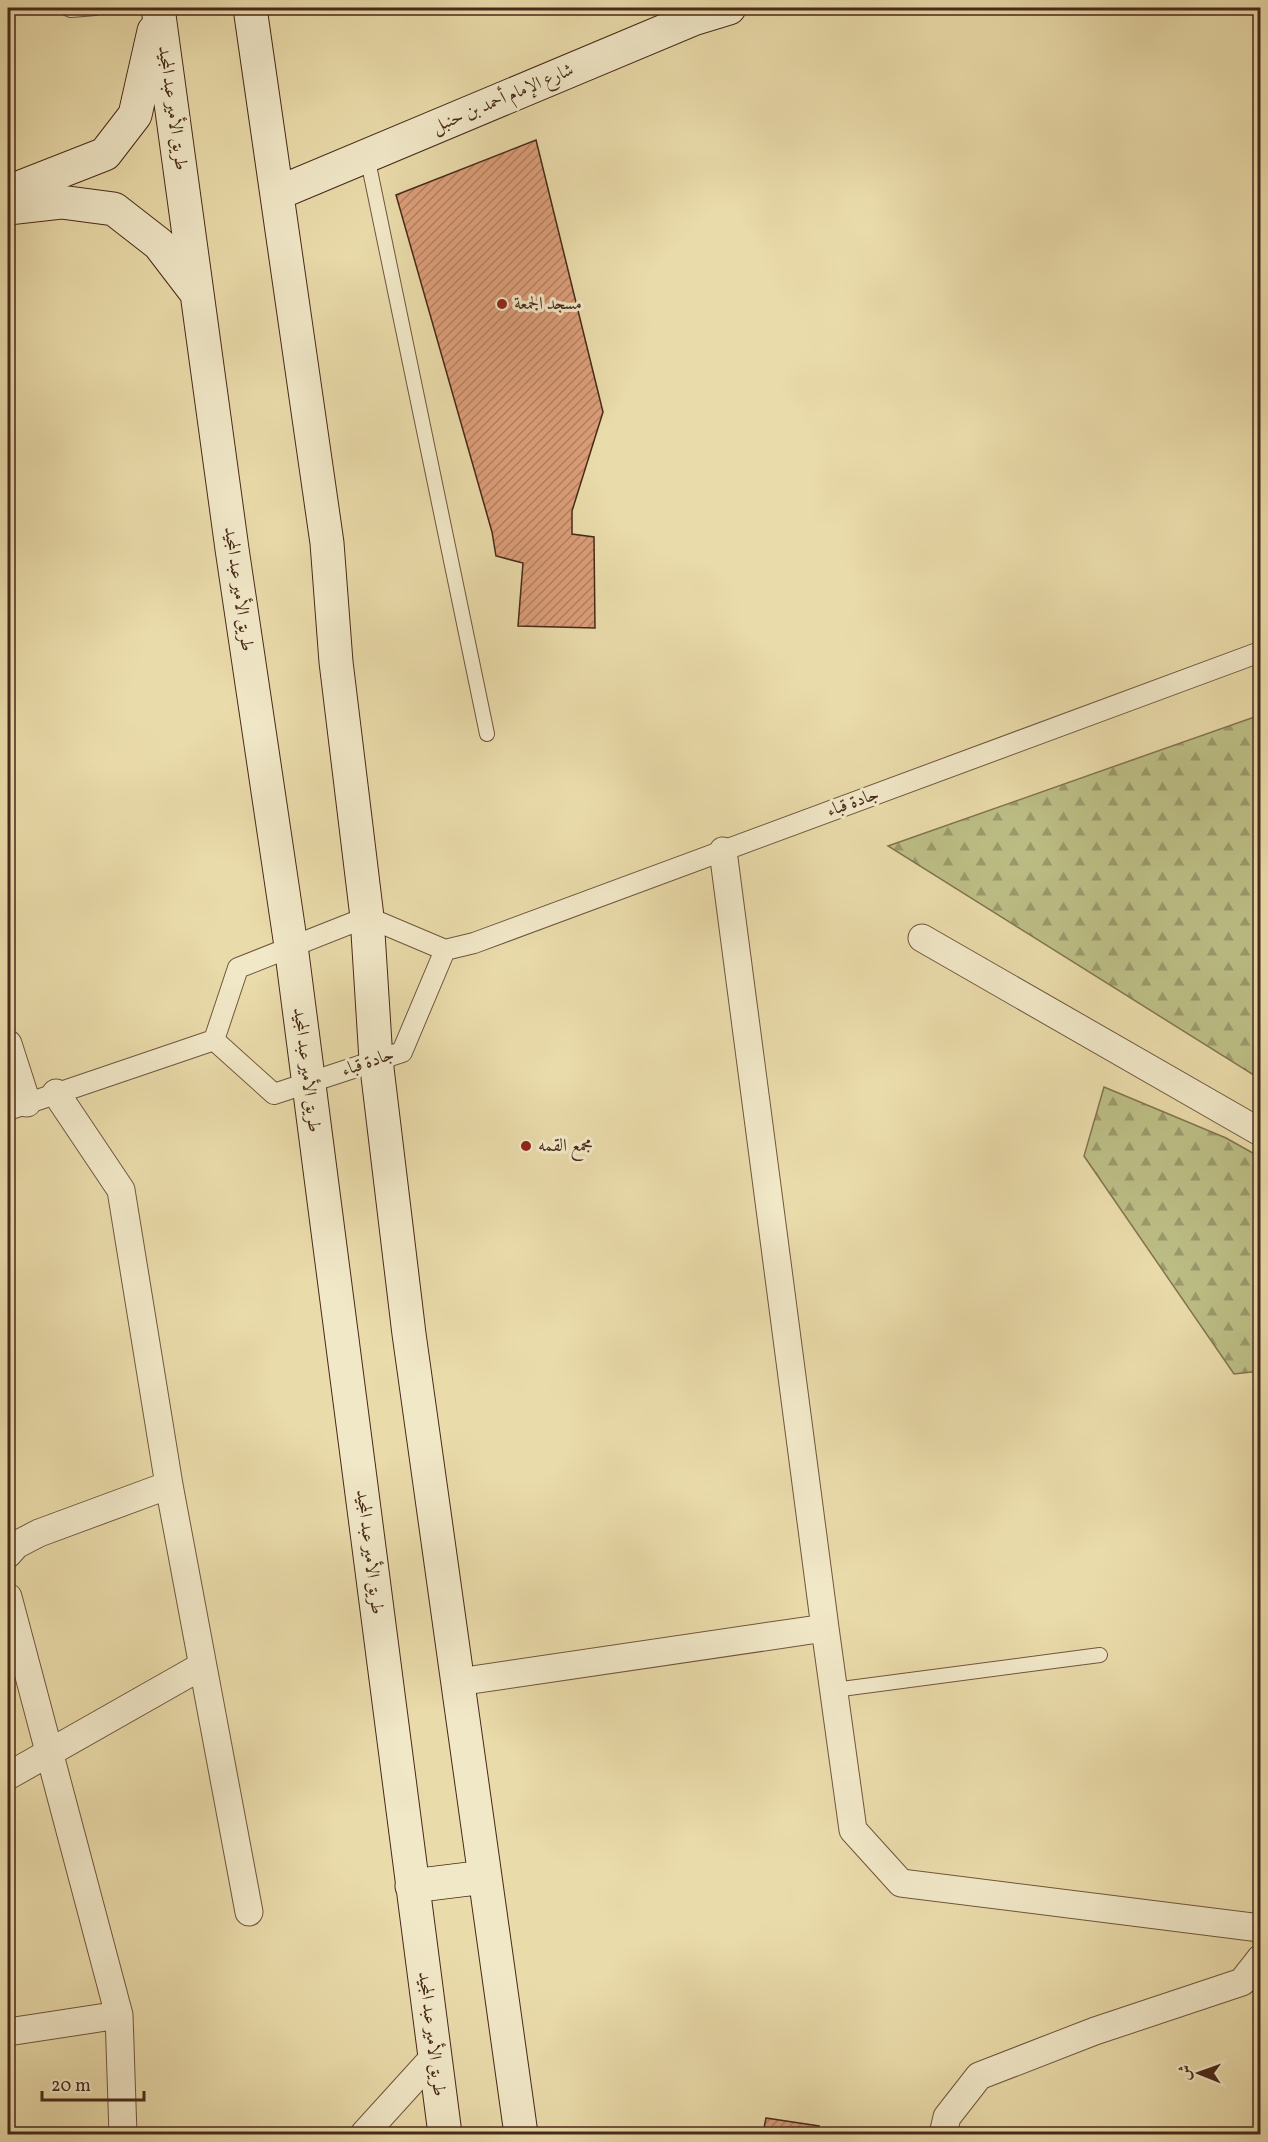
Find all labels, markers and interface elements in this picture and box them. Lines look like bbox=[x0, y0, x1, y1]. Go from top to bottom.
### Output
street label: طريق الأمير عبد المجيد bbox=[151, 44, 195, 172]
street label: شارع الإمام أحمد بن حنبل bbox=[427, 56, 579, 142]
place label: مسجد الجمعة bbox=[514, 292, 582, 317]
marker: مسجد الجمعة bbox=[495, 297, 509, 311]
street label: طريق الأمير عبد المجيد bbox=[217, 525, 261, 653]
street label: جادة قباء bbox=[823, 782, 883, 824]
street label: طريق الأمير عبد المجيد bbox=[286, 1006, 328, 1134]
street label: جادة قباء bbox=[338, 1042, 398, 1084]
place label: مجمع القمه bbox=[538, 1134, 593, 1161]
marker: مجمع القمه bbox=[519, 1139, 533, 1153]
street label: طريق الأمير عبد المجيد bbox=[349, 1488, 391, 1616]
street label: طريق الأمير عبد المجيد bbox=[411, 1970, 453, 2098]
north arrow bbox=[1169, 2043, 1229, 2103]
scale bar bbox=[42, 2064, 144, 2102]
text: ش bbox=[1175, 2065, 1197, 2081]
text: 20 m bbox=[51, 2074, 91, 2099]

